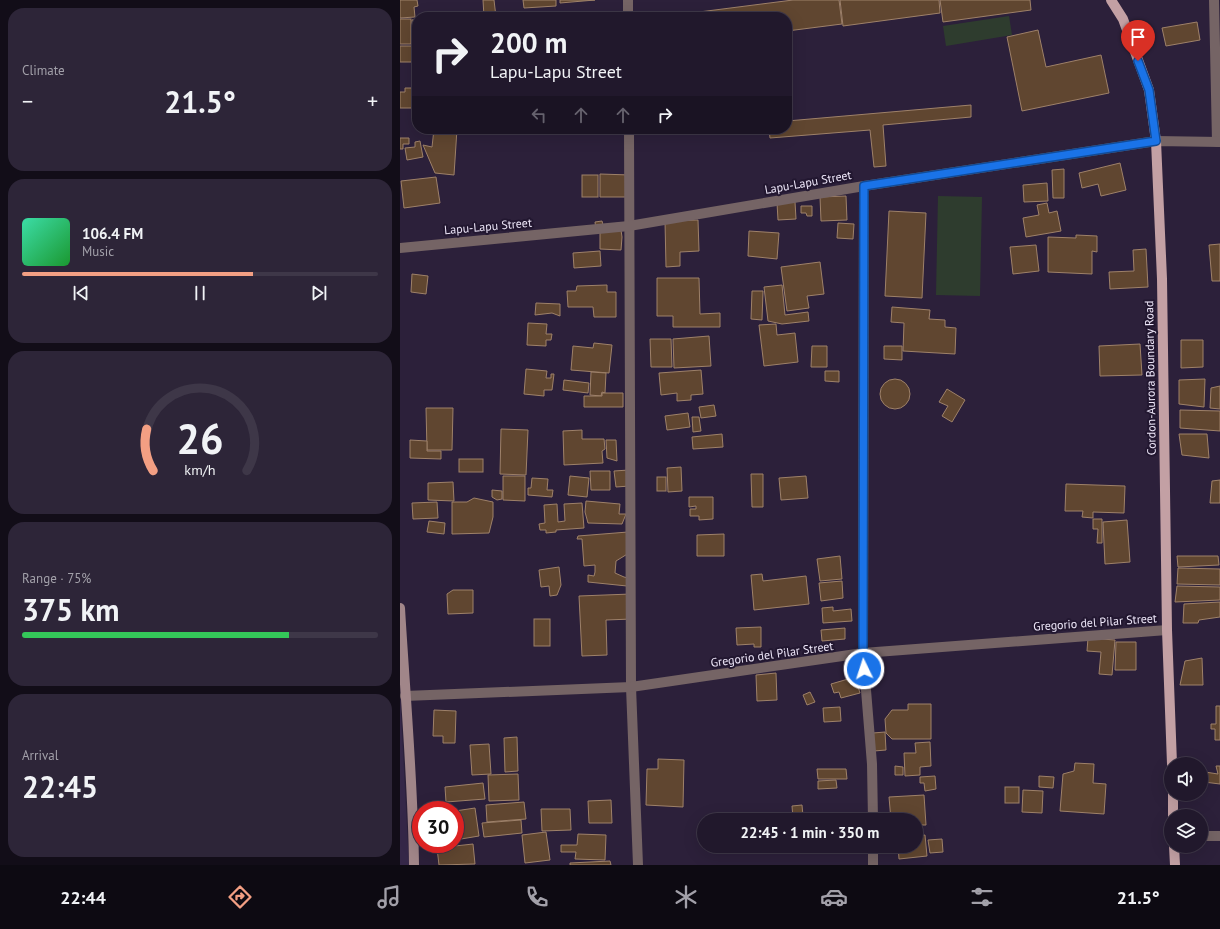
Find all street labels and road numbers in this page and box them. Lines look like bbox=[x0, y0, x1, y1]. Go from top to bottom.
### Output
street label: Lapu-Lapu Street bbox=[763, 167, 853, 197]
street label: Lapu-Lapu Street bbox=[444, 215, 532, 237]
street label: Cordon-Aurora Boundary Road bbox=[1141, 301, 1159, 455]
street label: Gregorio del Pilar Street bbox=[1033, 610, 1157, 634]
street label: Gregorio del Pilar Street bbox=[710, 638, 834, 670]

